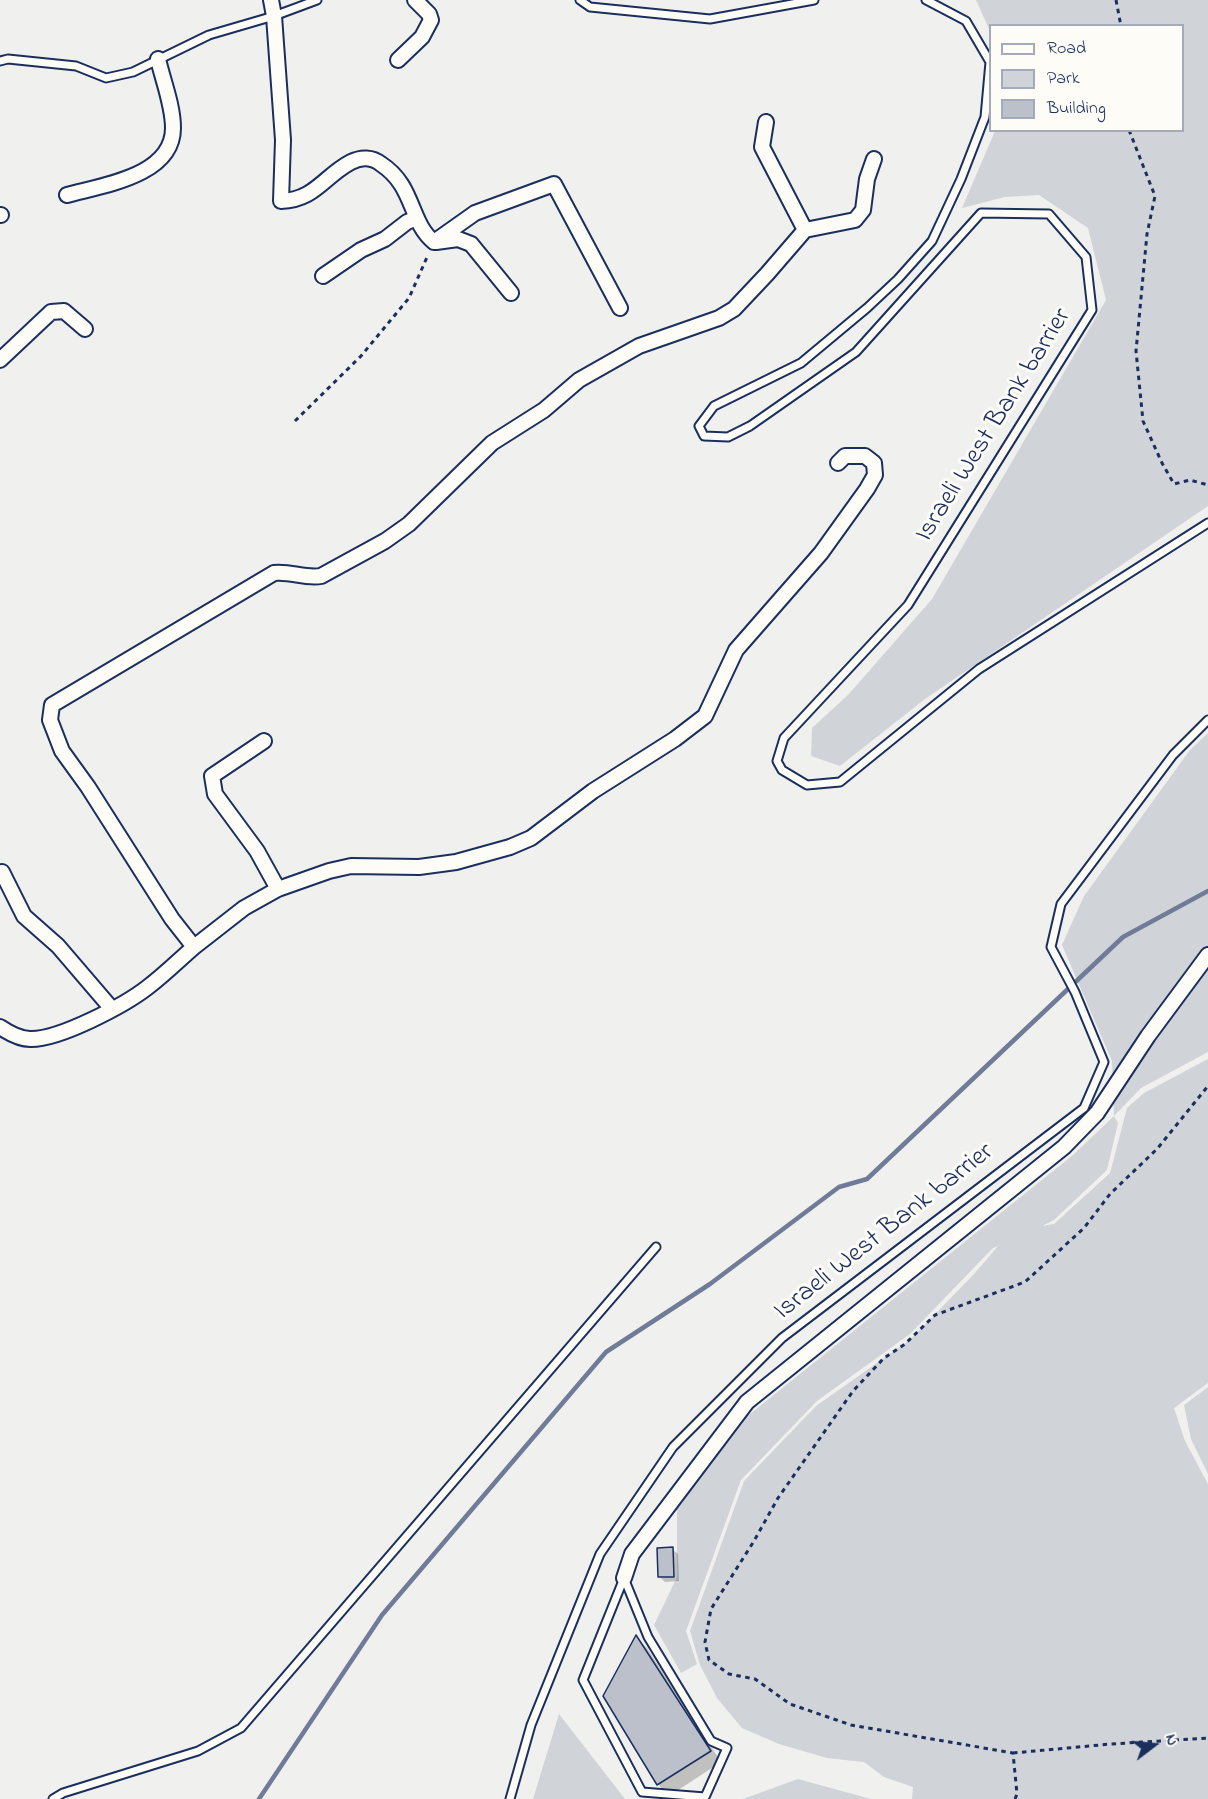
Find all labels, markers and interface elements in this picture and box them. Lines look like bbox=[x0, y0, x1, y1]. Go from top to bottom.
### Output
legend bbox=[989, 24, 1184, 132]
text: Road bbox=[1047, 36, 1086, 62]
text: Park bbox=[1047, 66, 1080, 92]
text: Building bbox=[1047, 96, 1106, 122]
street label: Israeli West Bank barrier bbox=[910, 303, 1080, 549]
street label: Israeli West Bank barrier bbox=[769, 1137, 1001, 1329]
north arrow bbox=[1124, 1715, 1184, 1775]
text: N bbox=[1158, 1732, 1184, 1749]

